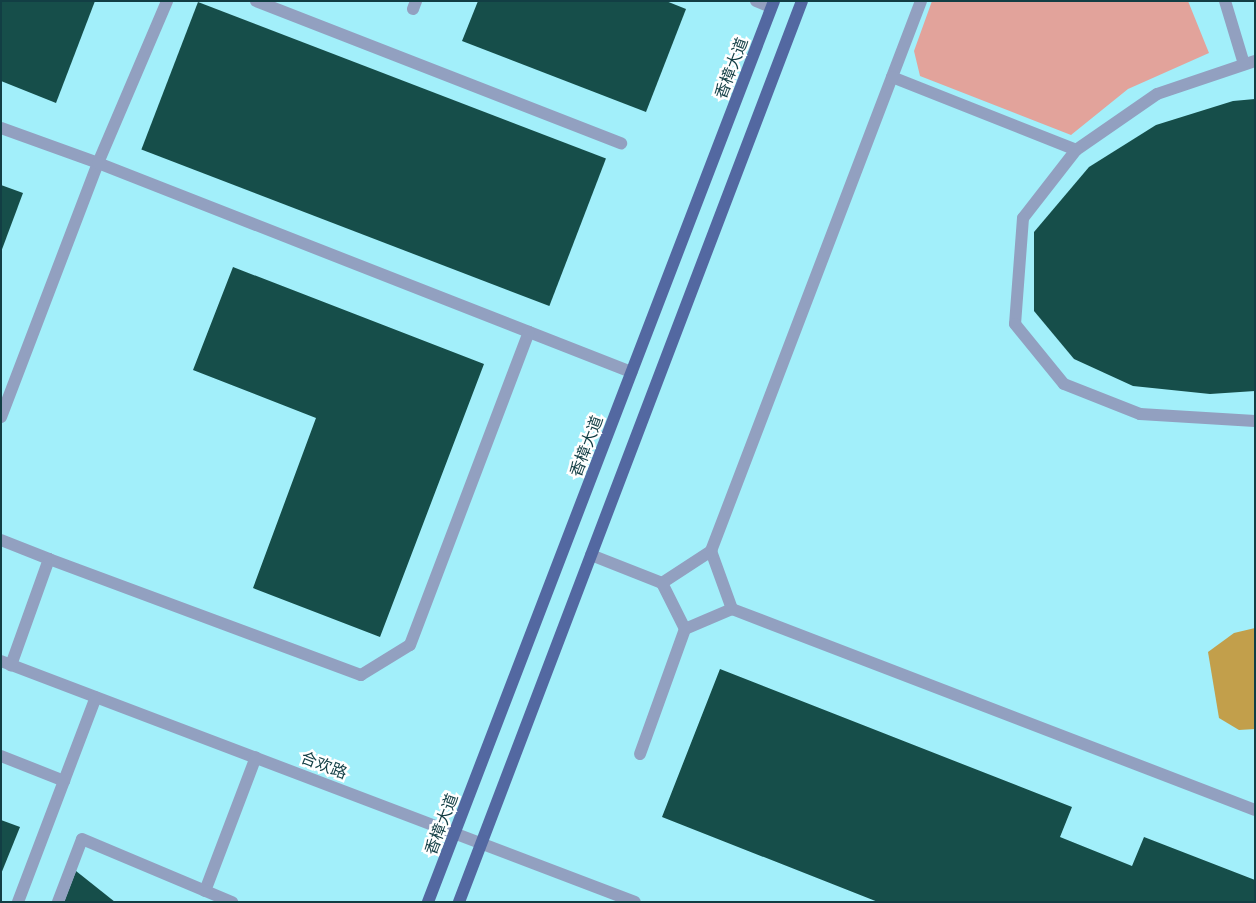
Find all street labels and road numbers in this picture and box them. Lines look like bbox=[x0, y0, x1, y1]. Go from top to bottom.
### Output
street label: 香樟大道 bbox=[711, 35, 751, 101]
street label: 香樟大道 bbox=[566, 413, 606, 479]
street label: 合欢路 bbox=[298, 747, 350, 783]
street label: 香樟大道 bbox=[421, 791, 461, 857]

